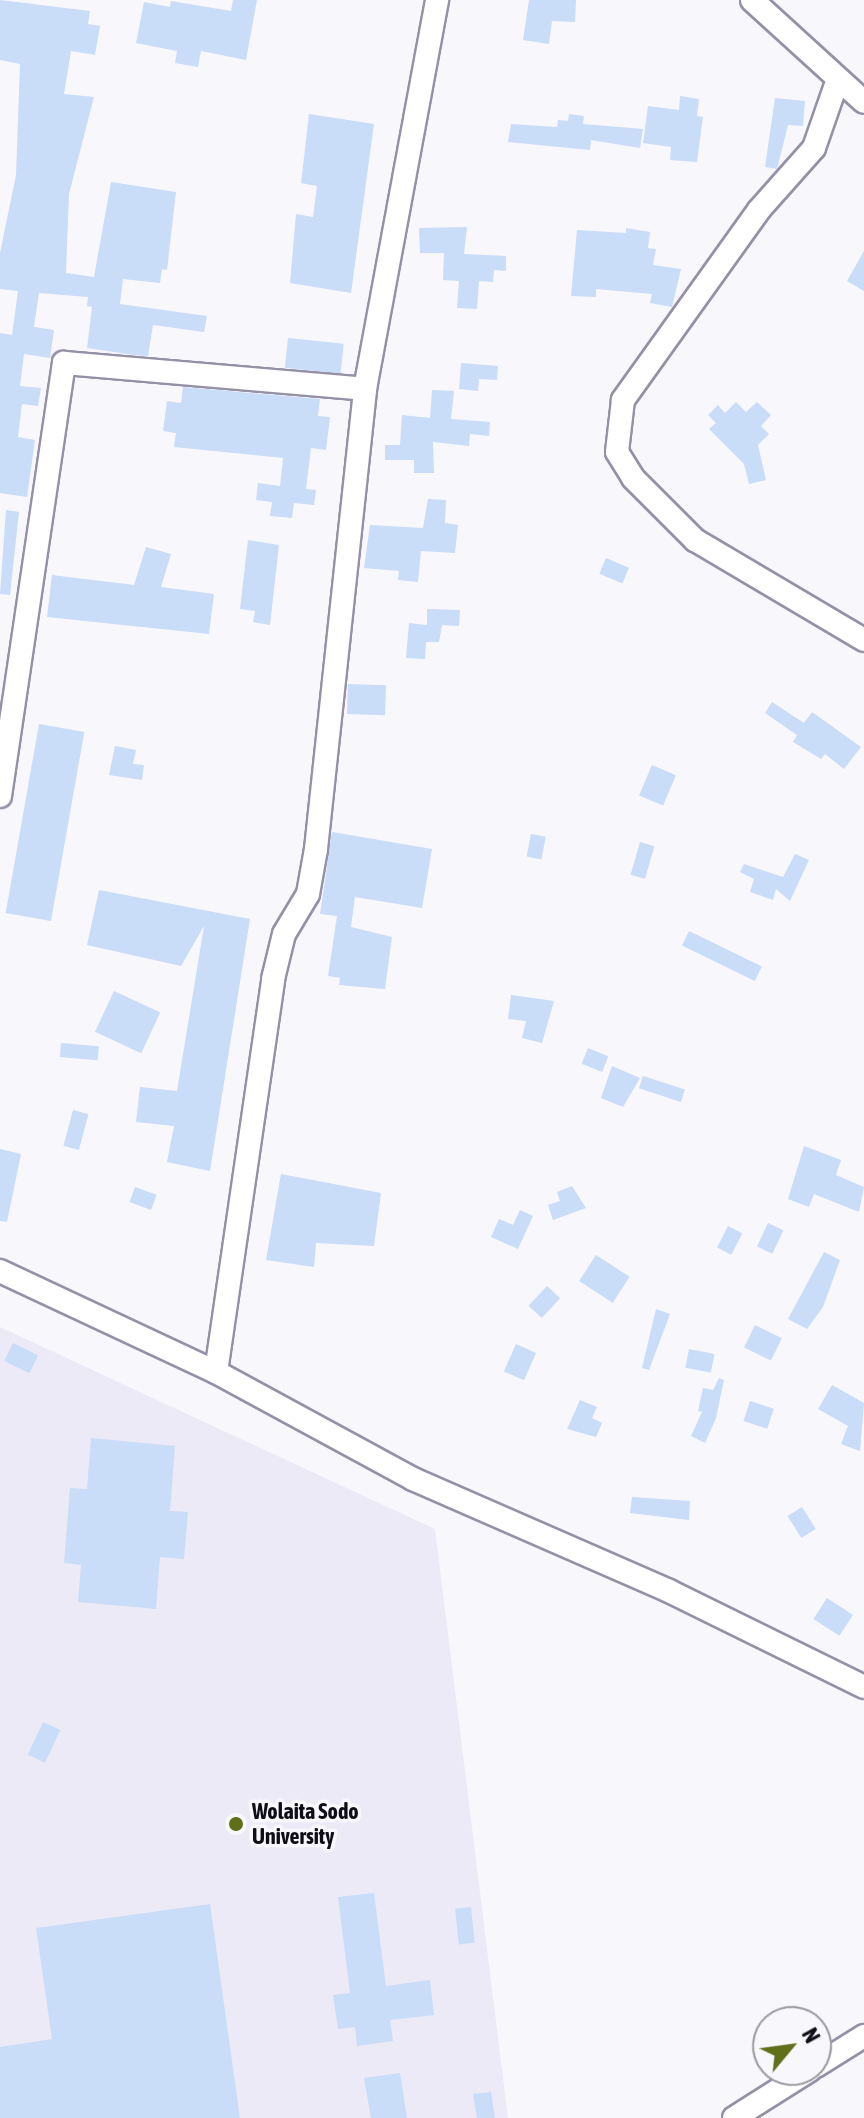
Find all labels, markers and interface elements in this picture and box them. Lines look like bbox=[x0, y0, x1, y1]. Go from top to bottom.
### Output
place label: Wolaita Sodo University bbox=[252, 1798, 359, 1850]
marker: Wolaita Sodo University bbox=[227, 1815, 245, 1833]
north arrow bbox=[752, 2006, 832, 2086]
text: N bbox=[797, 2023, 826, 2047]

